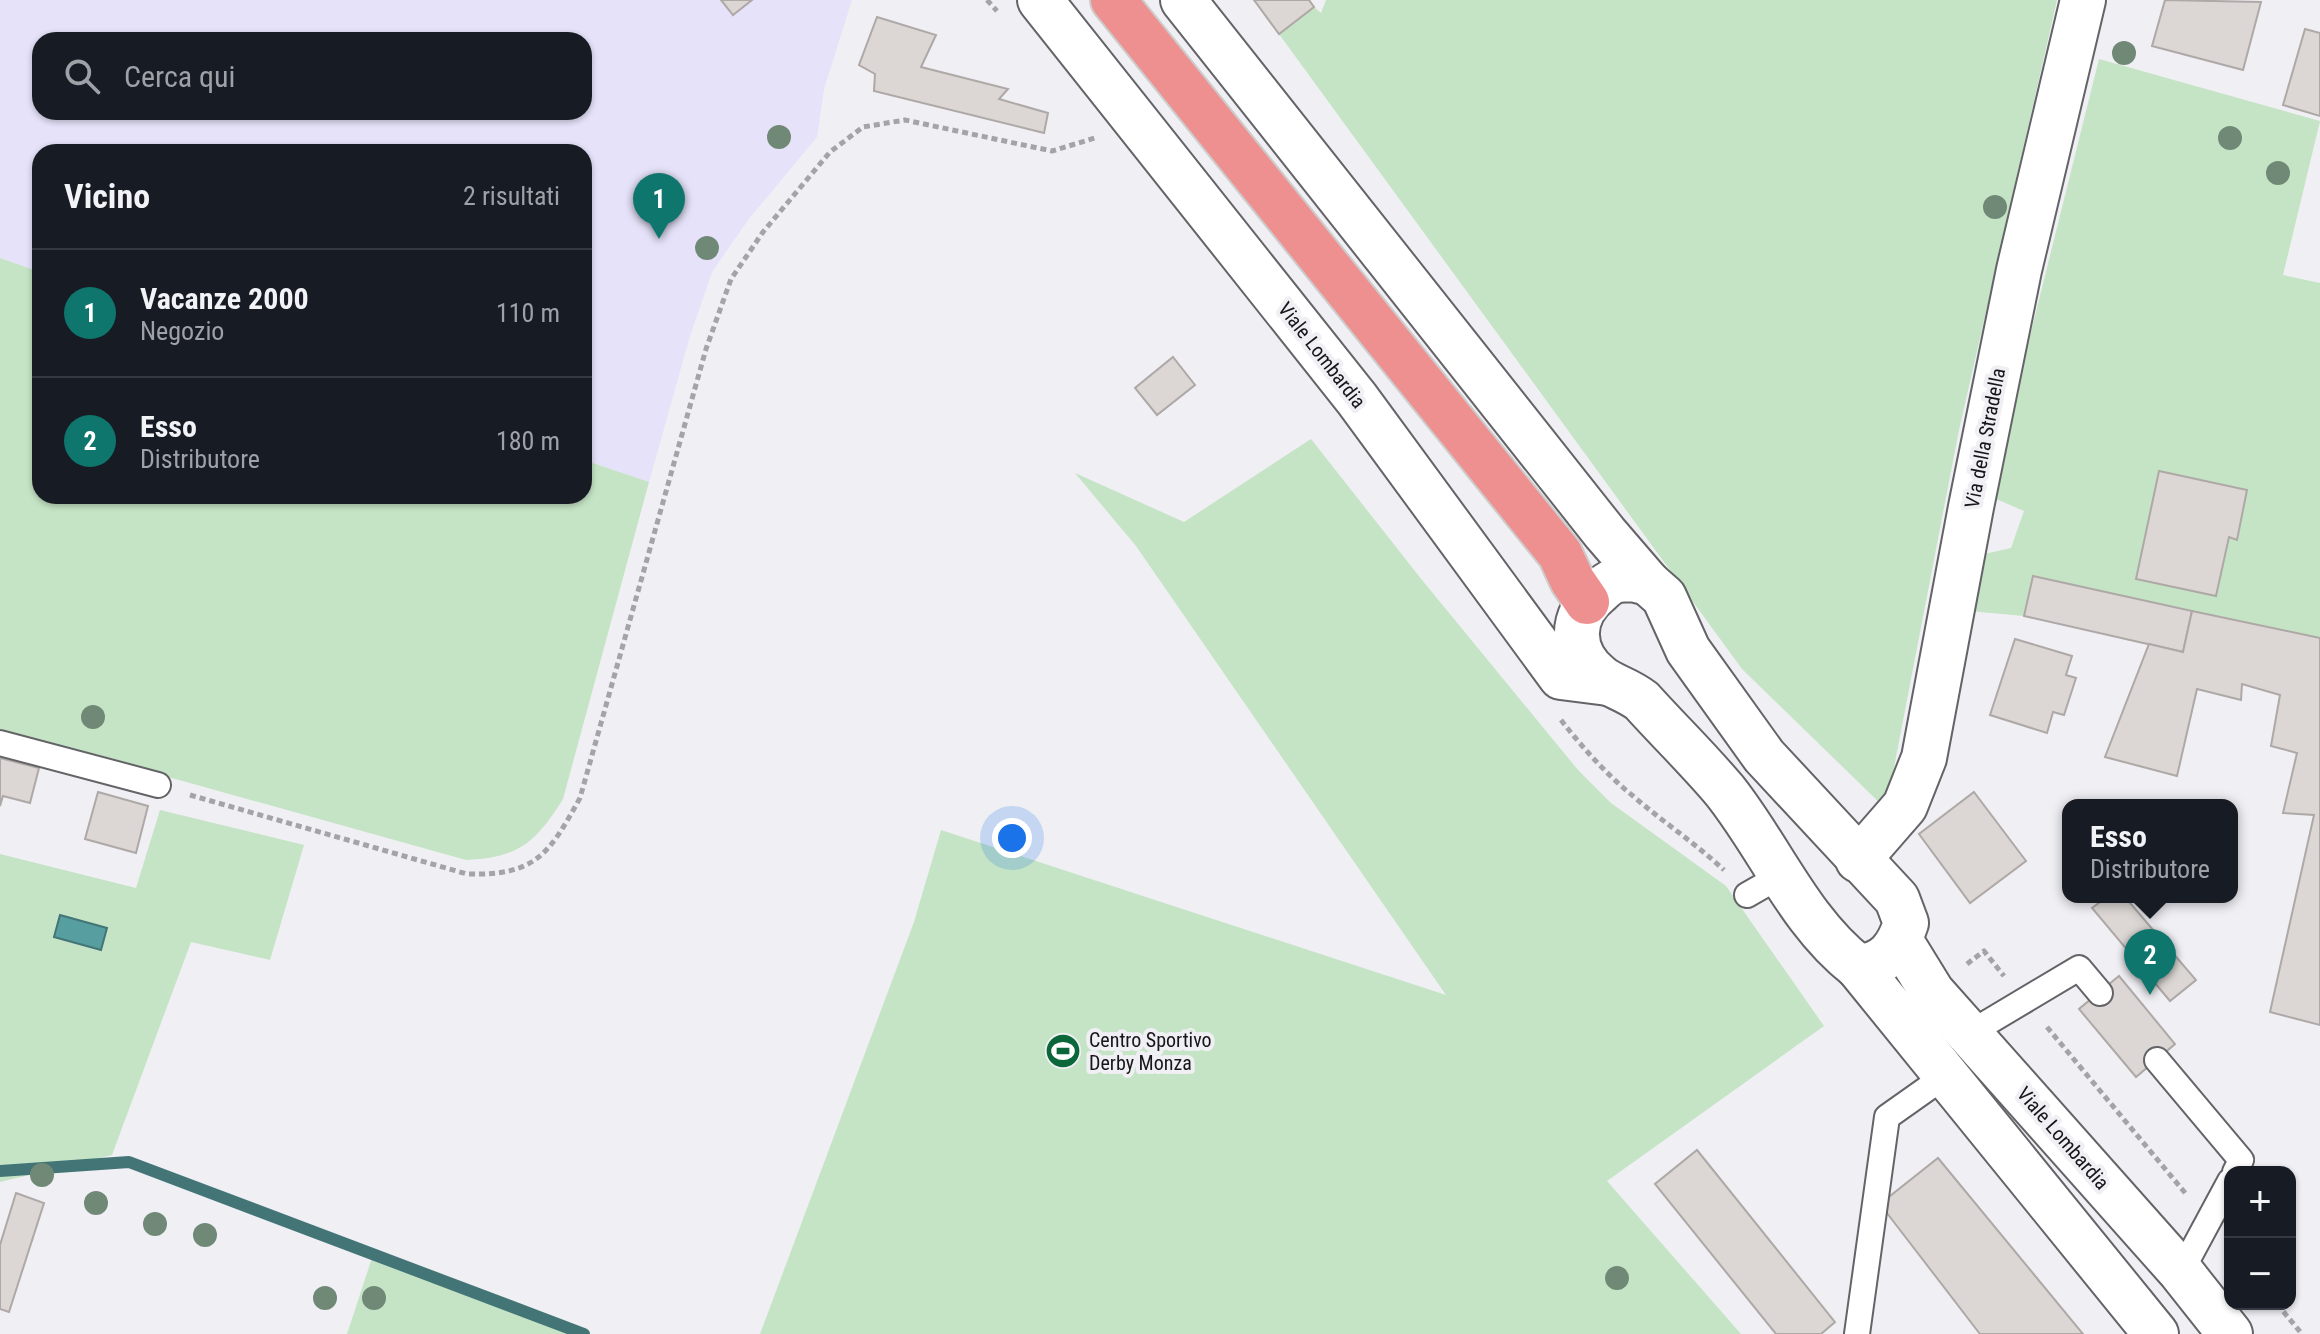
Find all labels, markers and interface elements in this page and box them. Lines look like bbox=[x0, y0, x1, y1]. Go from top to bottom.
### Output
search box bbox=[32, 32, 592, 120]
icon: search bbox=[60, 54, 104, 98]
text: Cerca qui bbox=[124, 59, 235, 94]
pin: 1 bbox=[633, 173, 685, 239]
text: Vicino bbox=[64, 176, 150, 216]
text: 2 risultati bbox=[463, 181, 560, 211]
text: Vacanze 2000 bbox=[140, 281, 309, 316]
street label: Viale Lombardia bbox=[1273, 297, 1371, 413]
text: 1 bbox=[83, 298, 97, 328]
text: 110 m bbox=[496, 298, 560, 328]
text: Negozio bbox=[140, 316, 224, 346]
street label: Via della Stradella bbox=[1960, 366, 2010, 510]
text: Esso bbox=[140, 409, 197, 444]
text: 2 bbox=[83, 426, 97, 456]
text: 180 m bbox=[496, 426, 560, 456]
text: Distributore bbox=[140, 444, 260, 474]
popup bbox=[2062, 799, 2238, 903]
your location bbox=[992, 818, 1032, 858]
text: Esso bbox=[2090, 819, 2147, 854]
text: Distributore bbox=[2090, 854, 2210, 884]
pin: 2 bbox=[2124, 929, 2176, 995]
place label: Centro Sportivo Derby Monza bbox=[1089, 1028, 1212, 1075]
sports icon: Centro Sportivo Derby Monza bbox=[1044, 1032, 1082, 1070]
street label: Viale Lombardia bbox=[2012, 1082, 2114, 1194]
map controls bbox=[2224, 1166, 2296, 1310]
button: + bbox=[2224, 1166, 2296, 1238]
button: − bbox=[2224, 1238, 2296, 1310]

